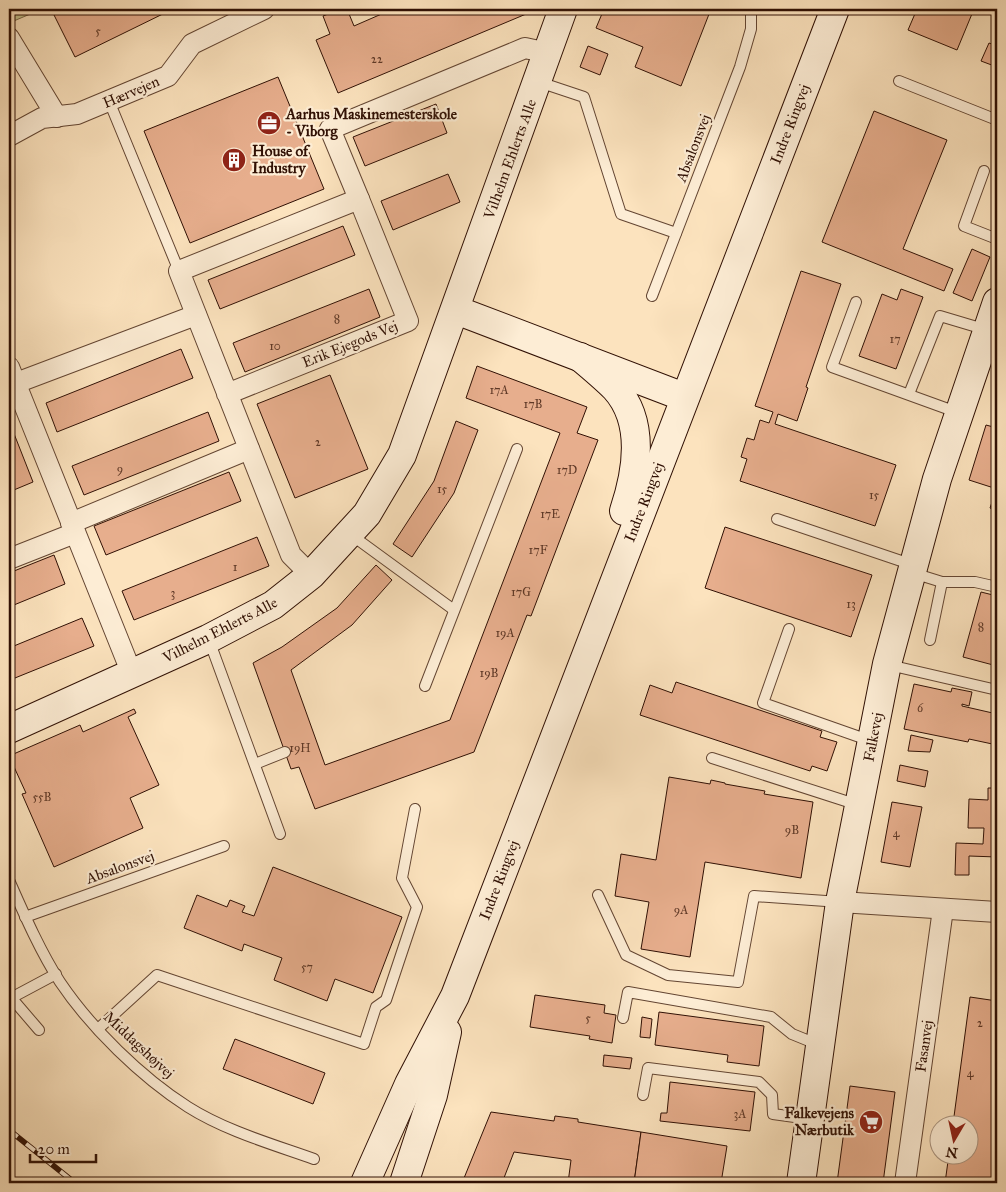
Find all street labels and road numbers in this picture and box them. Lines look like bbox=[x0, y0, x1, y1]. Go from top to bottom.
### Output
street label: Hærvejen bbox=[100, 72, 162, 112]
street label: Indre Ringvej bbox=[767, 82, 813, 166]
street label: Vilhelm Ehlerts Alle bbox=[480, 97, 540, 222]
street label: Absalonsvej bbox=[671, 111, 714, 185]
street label: Erik Ejegods Vej bbox=[300, 317, 400, 371]
street label: Indre Ringvej bbox=[621, 460, 667, 544]
street label: Vilhelm Ehlerts Alle bbox=[159, 593, 280, 667]
street label: Falkevej bbox=[859, 711, 887, 763]
street label: Indre Ringvej bbox=[476, 838, 522, 922]
street label: Absalonsvej bbox=[82, 846, 157, 888]
street label: Middagshøjvej bbox=[100, 1008, 178, 1082]
street label: Fasanvej bbox=[911, 1019, 937, 1073]

